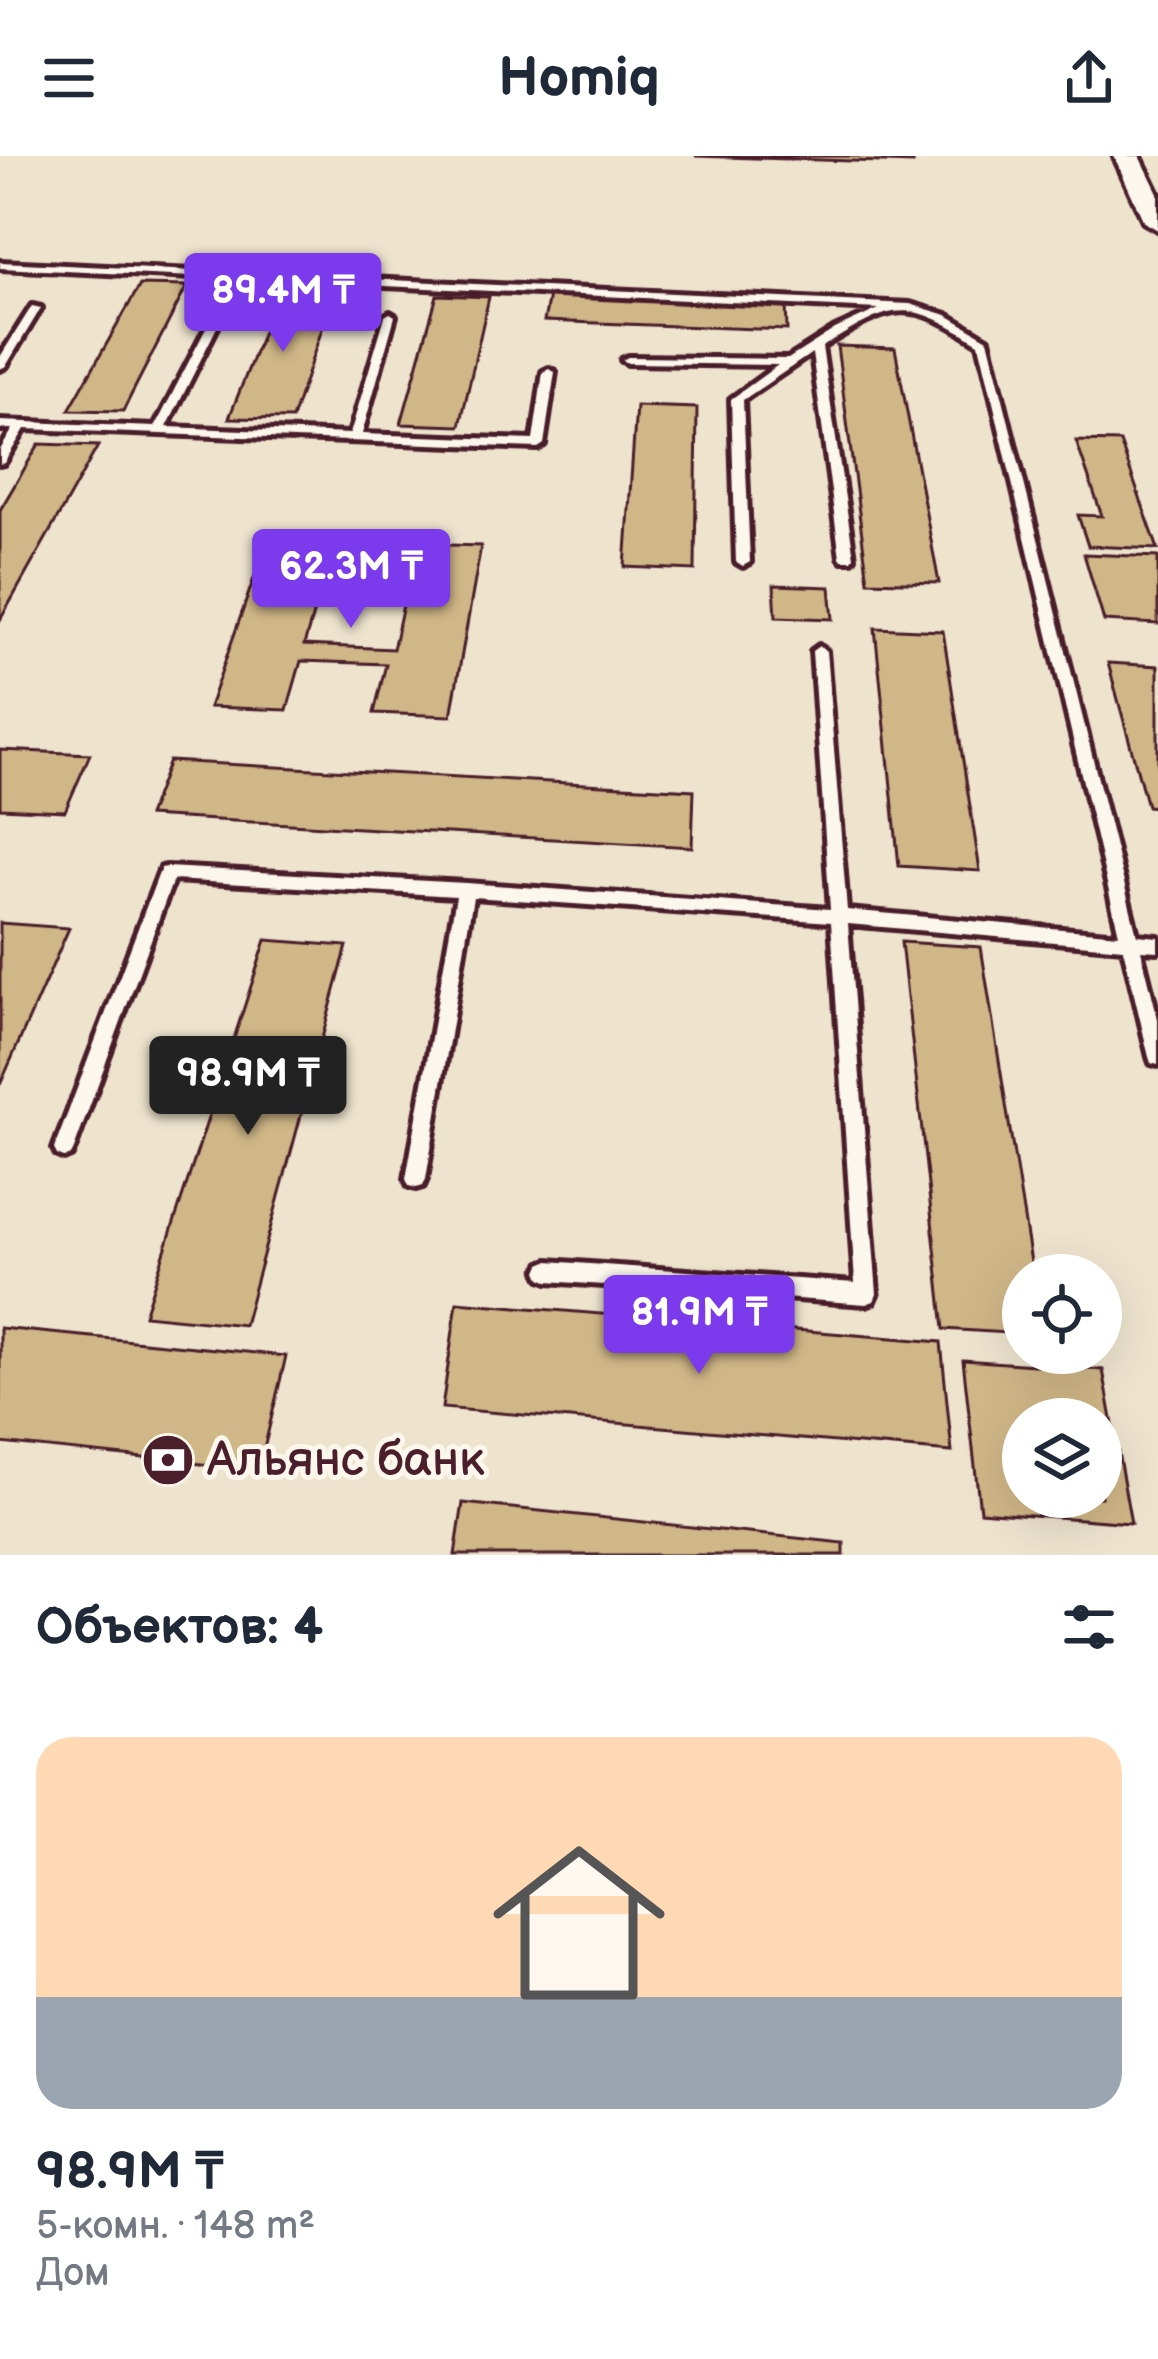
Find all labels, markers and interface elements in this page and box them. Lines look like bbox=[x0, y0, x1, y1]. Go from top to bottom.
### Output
icon: menu bbox=[36, 45, 102, 111]
icon: share bbox=[1056, 45, 1122, 111]
text: Homiq bbox=[498, 46, 660, 111]
pin: 89.4M ₸ bbox=[172, 253, 394, 355]
text: 89.4M ₸ bbox=[211, 268, 355, 315]
pin: 62.3M ₸ bbox=[240, 529, 462, 631]
text: 62.3M ₸ bbox=[279, 544, 423, 591]
pin: 98.9M ₸ bbox=[137, 1036, 359, 1138]
text: 98.9M ₸ bbox=[176, 1051, 320, 1098]
map controls bbox=[1002, 1254, 1122, 1518]
button: locate bbox=[1002, 1254, 1122, 1374]
pin: 81.9M ₸ bbox=[588, 1275, 810, 1377]
text: 81.9M ₸ bbox=[631, 1290, 767, 1337]
button: layers bbox=[1002, 1398, 1122, 1518]
bank icon: Альянс банк bbox=[140, 1432, 196, 1488]
place label: Альянс банк bbox=[206, 1432, 485, 1489]
icon: filters bbox=[1056, 1594, 1122, 1660]
text: Объектов: 4 bbox=[36, 1597, 323, 1658]
icon: home bbox=[471, 1815, 687, 2031]
text: 98.9M ₸ bbox=[36, 2142, 223, 2203]
text: 5-комн. · 148 m² bbox=[36, 2203, 315, 2250]
text: Дом bbox=[36, 2250, 110, 2297]

